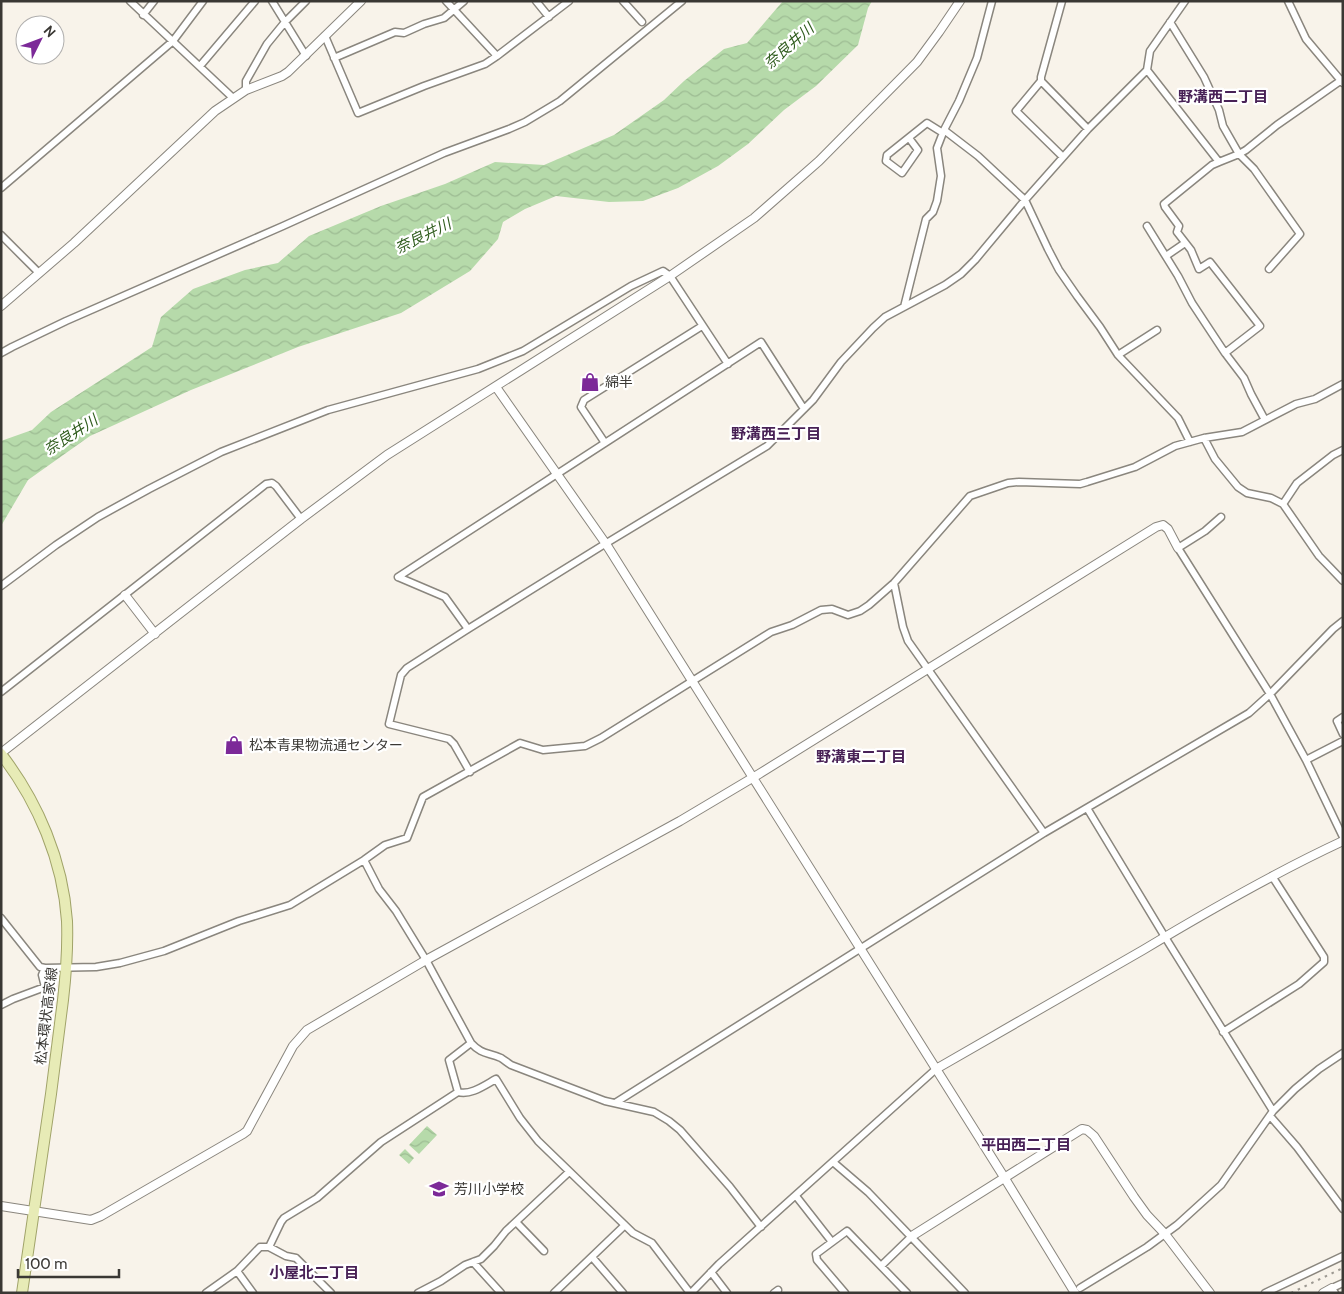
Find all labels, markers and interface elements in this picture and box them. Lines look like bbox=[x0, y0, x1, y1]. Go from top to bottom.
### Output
north arrow bbox=[15, 15, 65, 65]
water label: 奈良井川 bbox=[760, 18, 819, 72]
text: N bbox=[40, 22, 60, 41]
district label: 野溝西二丁目 bbox=[1178, 88, 1268, 106]
water label: 奈良井川 bbox=[392, 214, 456, 257]
shop icon: 綿半 bbox=[579, 371, 601, 393]
place label: 綿半 bbox=[605, 373, 633, 391]
water label: 奈良井川 bbox=[41, 410, 103, 459]
district label: 野溝西三丁目 bbox=[731, 425, 821, 443]
shop icon: 松本青果物流通センター bbox=[223, 734, 245, 756]
place label: 松本青果物流通センター bbox=[249, 736, 403, 754]
district label: 野溝東二丁目 bbox=[816, 748, 906, 766]
street label: 松本環状高家線 bbox=[31, 966, 61, 1066]
district label: 平田西二丁目 bbox=[981, 1136, 1071, 1154]
school or university icon: 芳川小学校 bbox=[428, 1178, 450, 1200]
place label: 芳川小学校 bbox=[454, 1180, 524, 1198]
scale bar bbox=[18, 1246, 119, 1278]
text: 100 m bbox=[25, 1255, 67, 1273]
district label: 小屋北二丁目 bbox=[269, 1264, 359, 1282]

